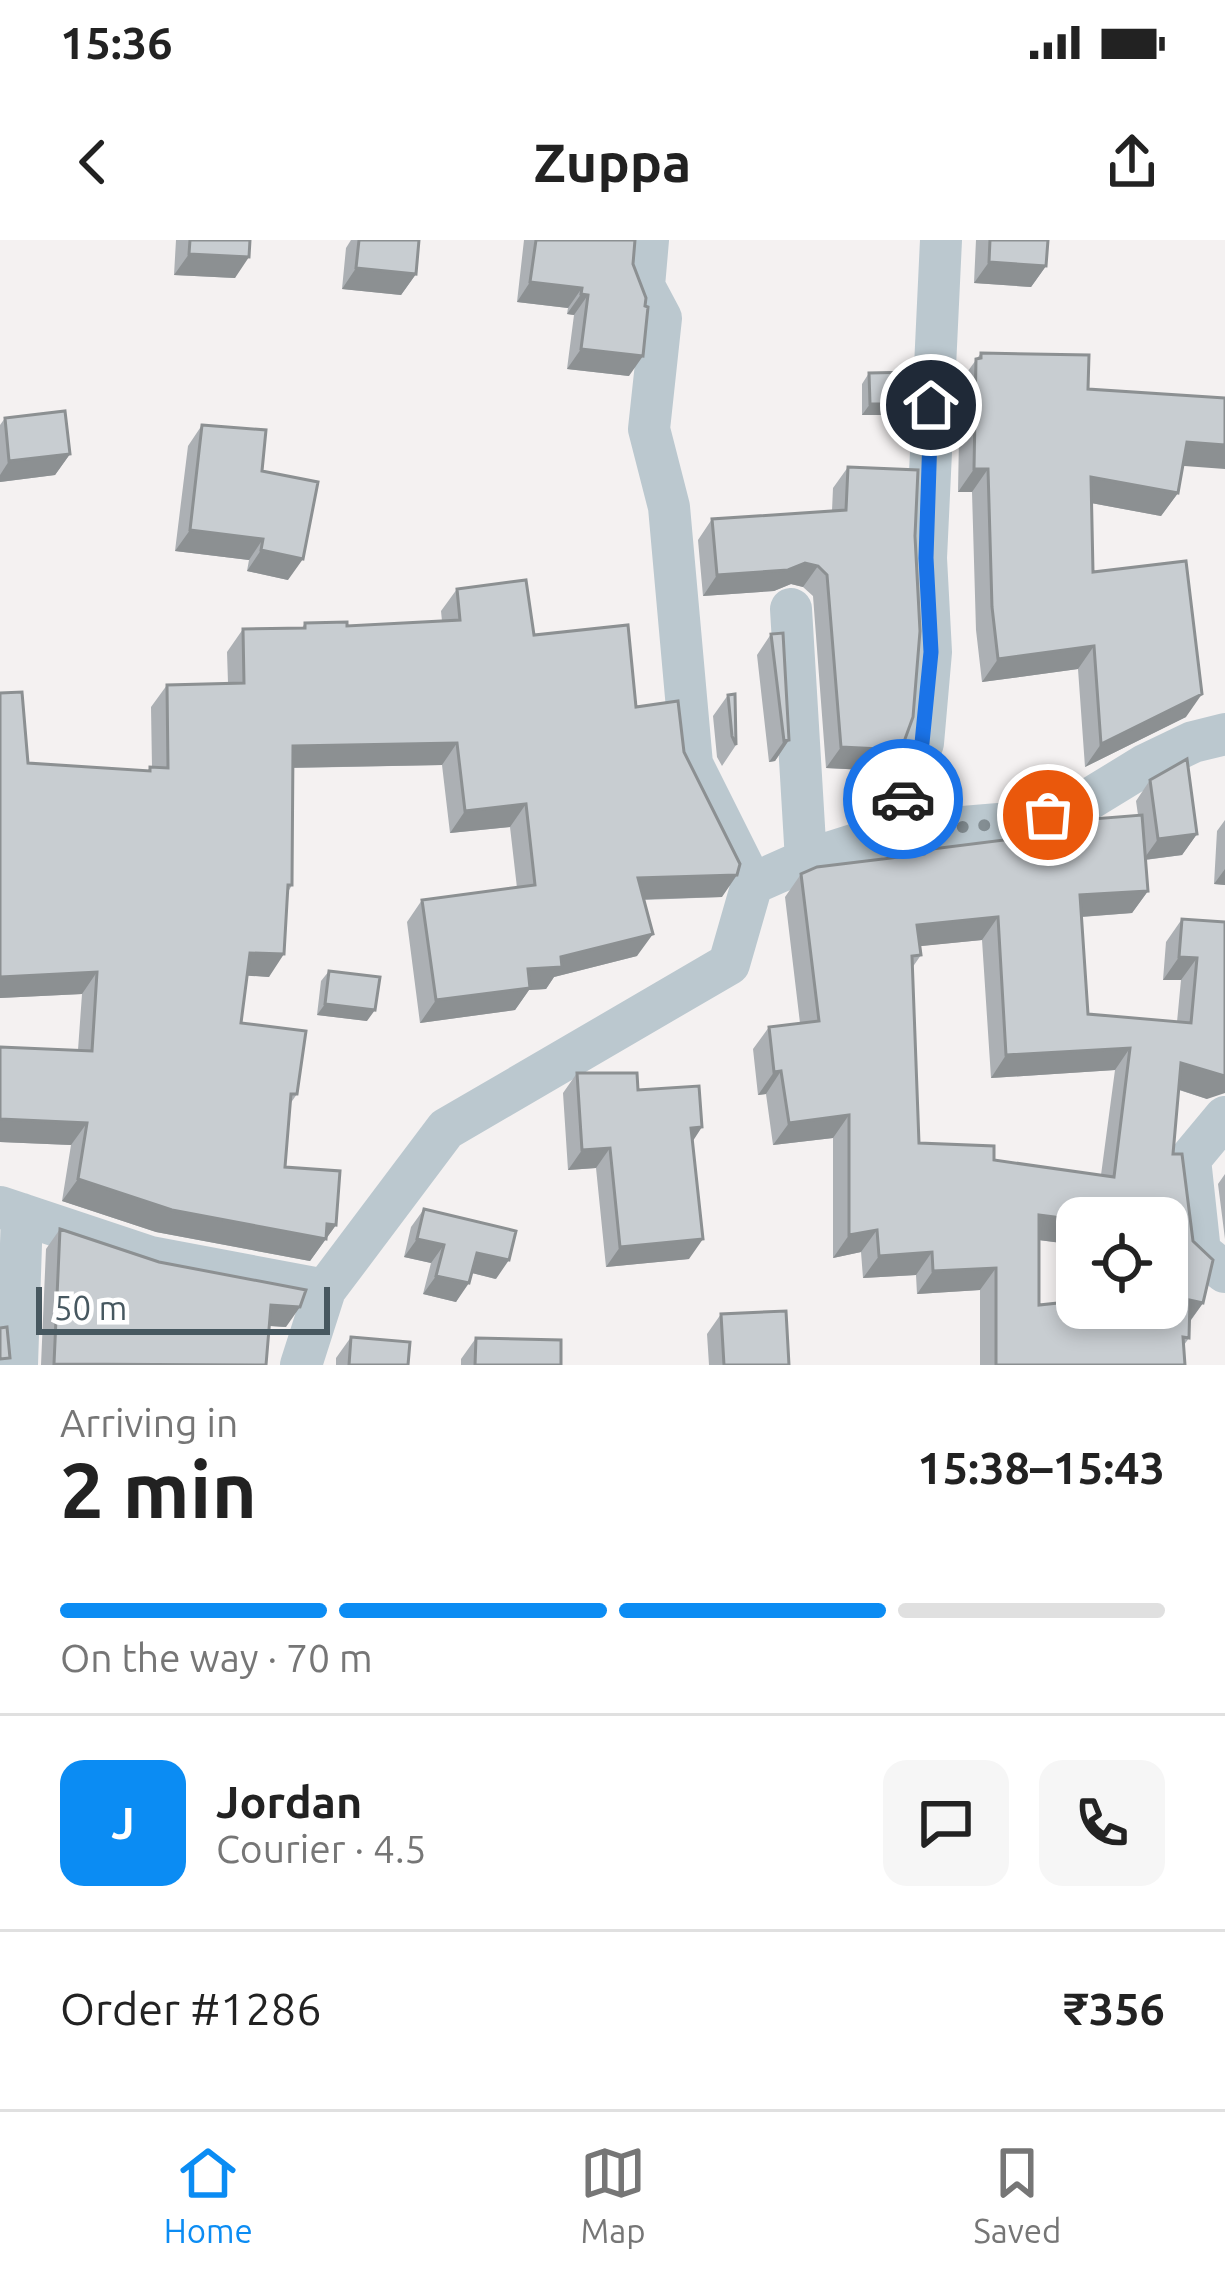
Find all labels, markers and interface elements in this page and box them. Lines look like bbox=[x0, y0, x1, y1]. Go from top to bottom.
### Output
text: 15:36 bbox=[60, 17, 173, 68]
icon: back bbox=[60, 129, 126, 195]
icon: share bbox=[1099, 129, 1165, 195]
text: Zuppa bbox=[534, 132, 691, 192]
pin bbox=[880, 354, 982, 456]
icon: home bbox=[898, 372, 964, 438]
courier bbox=[843, 739, 963, 859]
pin bbox=[997, 764, 1099, 866]
icon: car bbox=[870, 766, 936, 832]
icon: bag bbox=[1015, 782, 1081, 848]
map controls bbox=[1056, 1197, 1188, 1329]
button: locate bbox=[1056, 1197, 1188, 1329]
scale bar bbox=[36, 1281, 330, 1334]
text: 50 m bbox=[54, 1289, 127, 1326]
text: Arriving in bbox=[60, 1401, 238, 1444]
text: 15:38–15:43 bbox=[917, 1442, 1165, 1493]
text: 2 min bbox=[60, 1445, 257, 1533]
text: On the way · 70 m bbox=[60, 1636, 373, 1679]
button: chat bbox=[883, 1760, 1009, 1886]
button: phone bbox=[1039, 1760, 1165, 1886]
text: Jordan bbox=[216, 1776, 362, 1827]
text: J bbox=[111, 1797, 135, 1848]
text: Courier · 4.5 bbox=[216, 1827, 427, 1870]
text: Order #1286 bbox=[60, 1983, 322, 2034]
text: ₹356 bbox=[1063, 1983, 1165, 2034]
tab: Home bbox=[164, 2140, 253, 2249]
tab: Map bbox=[580, 2140, 646, 2249]
tab: Saved bbox=[973, 2140, 1061, 2249]

